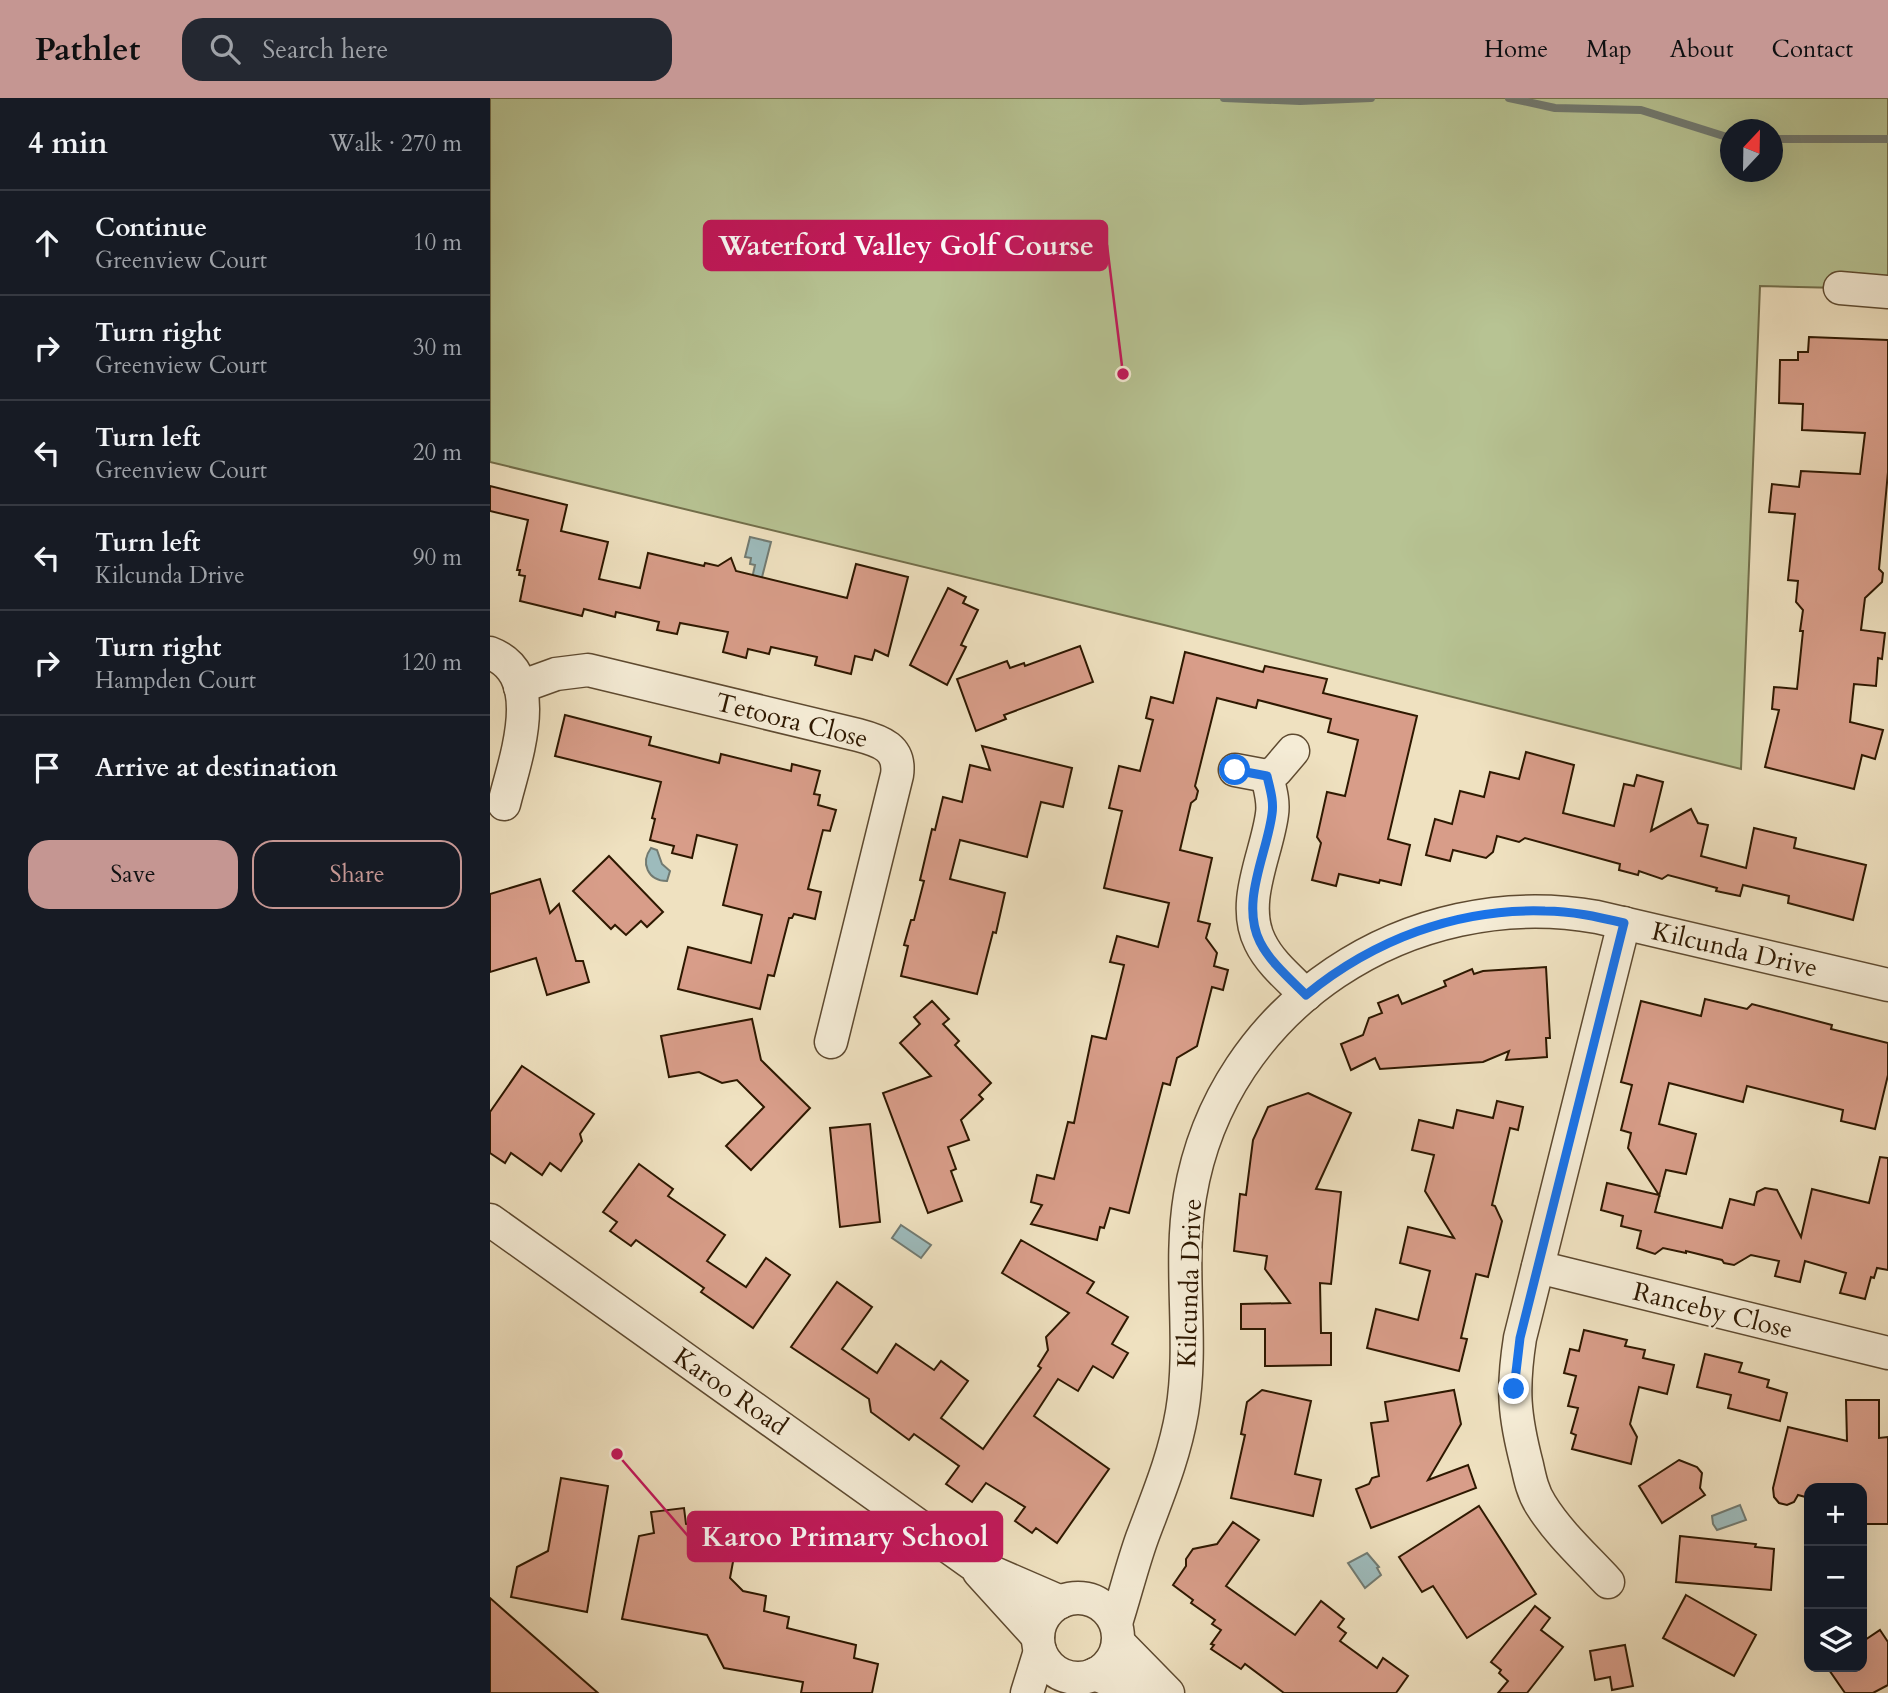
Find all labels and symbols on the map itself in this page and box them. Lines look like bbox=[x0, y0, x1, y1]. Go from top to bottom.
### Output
north arrow bbox=[1720, 119, 1783, 182]
callout: Waterford Valley Golf Course bbox=[704, 221, 1107, 270]
text: Waterford Valley Golf Course bbox=[717, 227, 1094, 265]
street label: Tetoora Close bbox=[712, 685, 872, 756]
route start bbox=[1219, 754, 1250, 785]
street label: Kilcunda Drive bbox=[1649, 913, 1821, 986]
street label: Kilcunda Drive bbox=[1169, 1198, 1210, 1368]
street label: Ranceby Close bbox=[1629, 1274, 1796, 1347]
street label: Karoo Road bbox=[666, 1339, 795, 1444]
route end bbox=[1498, 1373, 1529, 1404]
callout: Karoo Primary School bbox=[688, 1512, 1002, 1561]
text: Karoo Primary School bbox=[702, 1518, 988, 1556]

